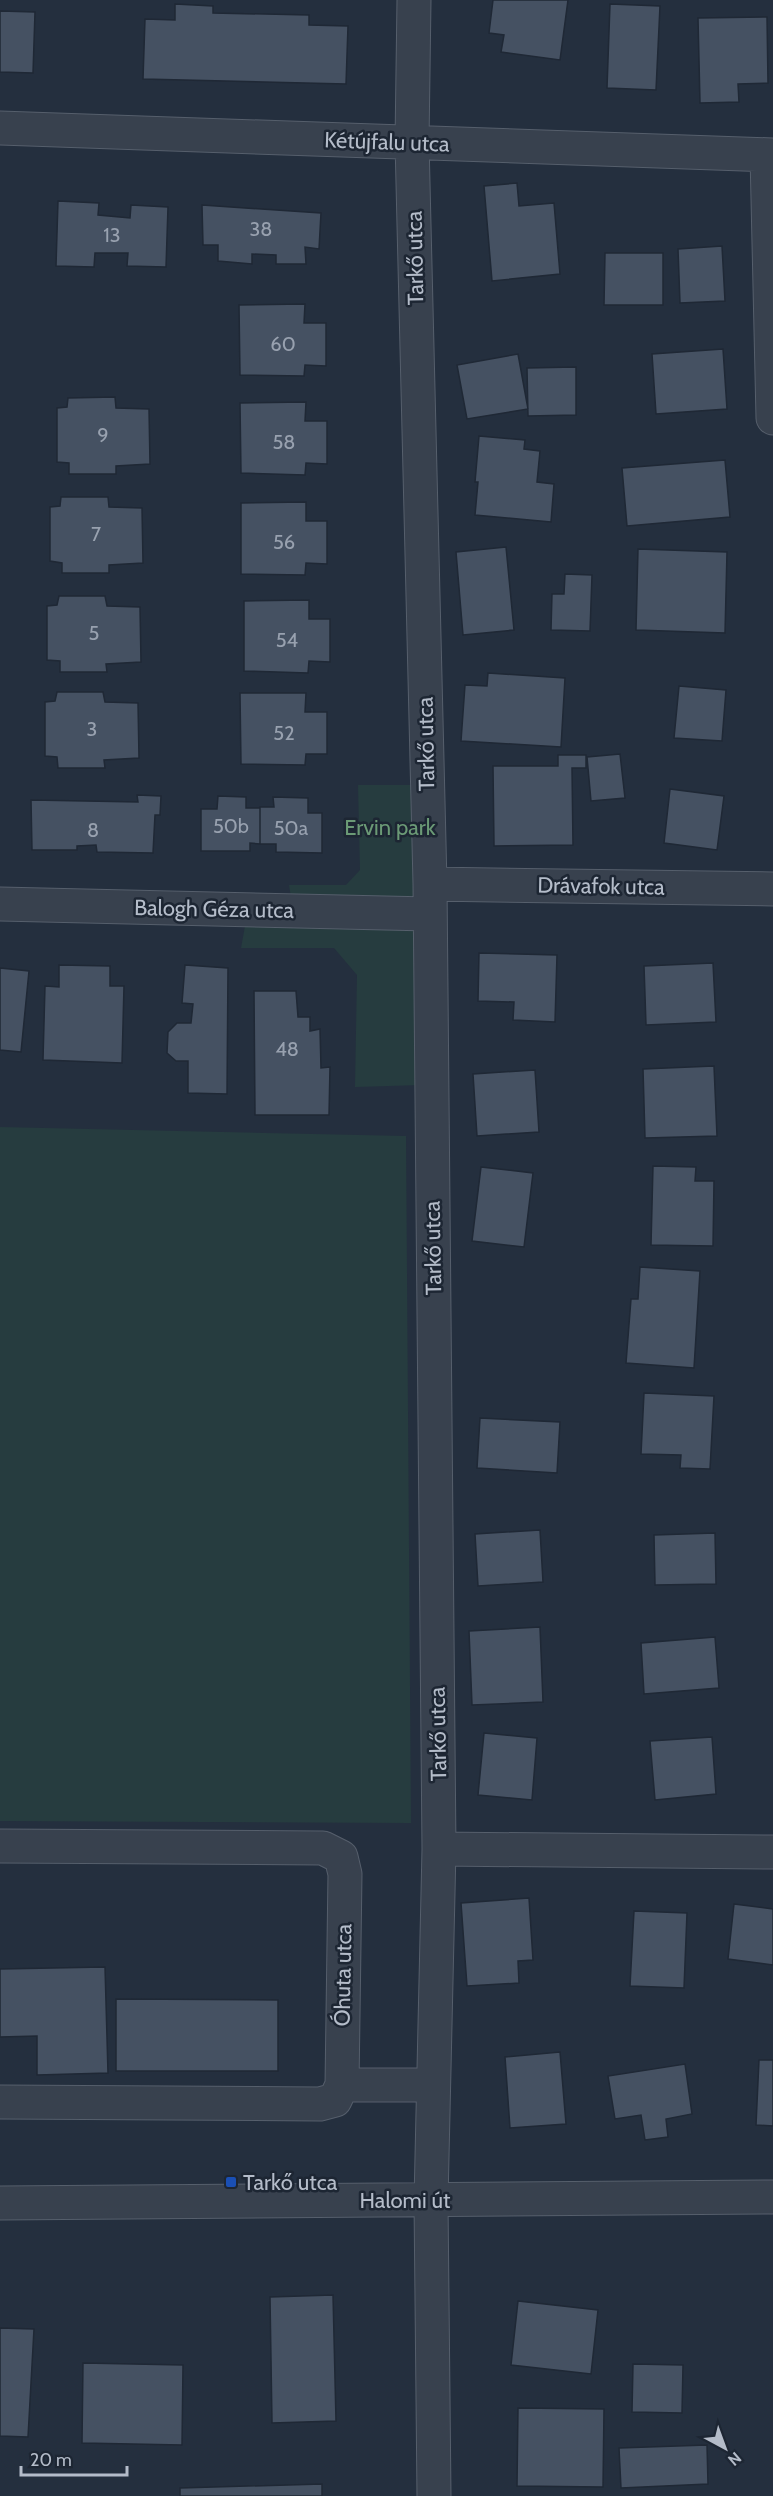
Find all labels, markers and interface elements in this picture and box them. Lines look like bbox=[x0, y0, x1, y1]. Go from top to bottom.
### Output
street label: Kétújfalu utca bbox=[324, 126, 451, 158]
street label: Tarkő utca bbox=[401, 210, 429, 305]
house number: 38 bbox=[250, 217, 272, 241]
house number: 13 bbox=[103, 223, 121, 247]
house number: 60 bbox=[270, 332, 296, 356]
house number: 9 bbox=[97, 423, 109, 447]
house number: 58 bbox=[273, 430, 295, 454]
house number: 7 bbox=[91, 522, 101, 546]
house number: 56 bbox=[273, 530, 295, 554]
house number: 5 bbox=[89, 621, 99, 645]
house number: 54 bbox=[276, 628, 299, 652]
street label: Tarkő utca bbox=[412, 696, 440, 791]
house number: 3 bbox=[87, 717, 97, 741]
house number: 52 bbox=[273, 721, 295, 745]
house number: 50b bbox=[213, 814, 249, 838]
park label: Ervin park bbox=[344, 814, 436, 841]
house number: 50a bbox=[274, 816, 309, 840]
house number: 8 bbox=[87, 818, 99, 842]
street label: Drávafok utca bbox=[537, 871, 665, 901]
street label: Balogh Géza utca bbox=[134, 894, 295, 924]
house number: 48 bbox=[275, 1037, 299, 1061]
street label: Tarkő utca bbox=[419, 1200, 447, 1295]
street label: Tarkő utca bbox=[424, 1686, 452, 1781]
street label: Óhuta utca bbox=[329, 1923, 357, 2027]
place label: Tarkő utca bbox=[243, 2169, 338, 2196]
marker: Tarkő utca bbox=[224, 2175, 238, 2189]
street label: Halomi út bbox=[360, 2187, 451, 2214]
north arrow bbox=[695, 2418, 755, 2478]
scale bar bbox=[21, 2439, 128, 2477]
text: N bbox=[724, 2448, 745, 2470]
text: 20 m bbox=[30, 2449, 72, 2471]

